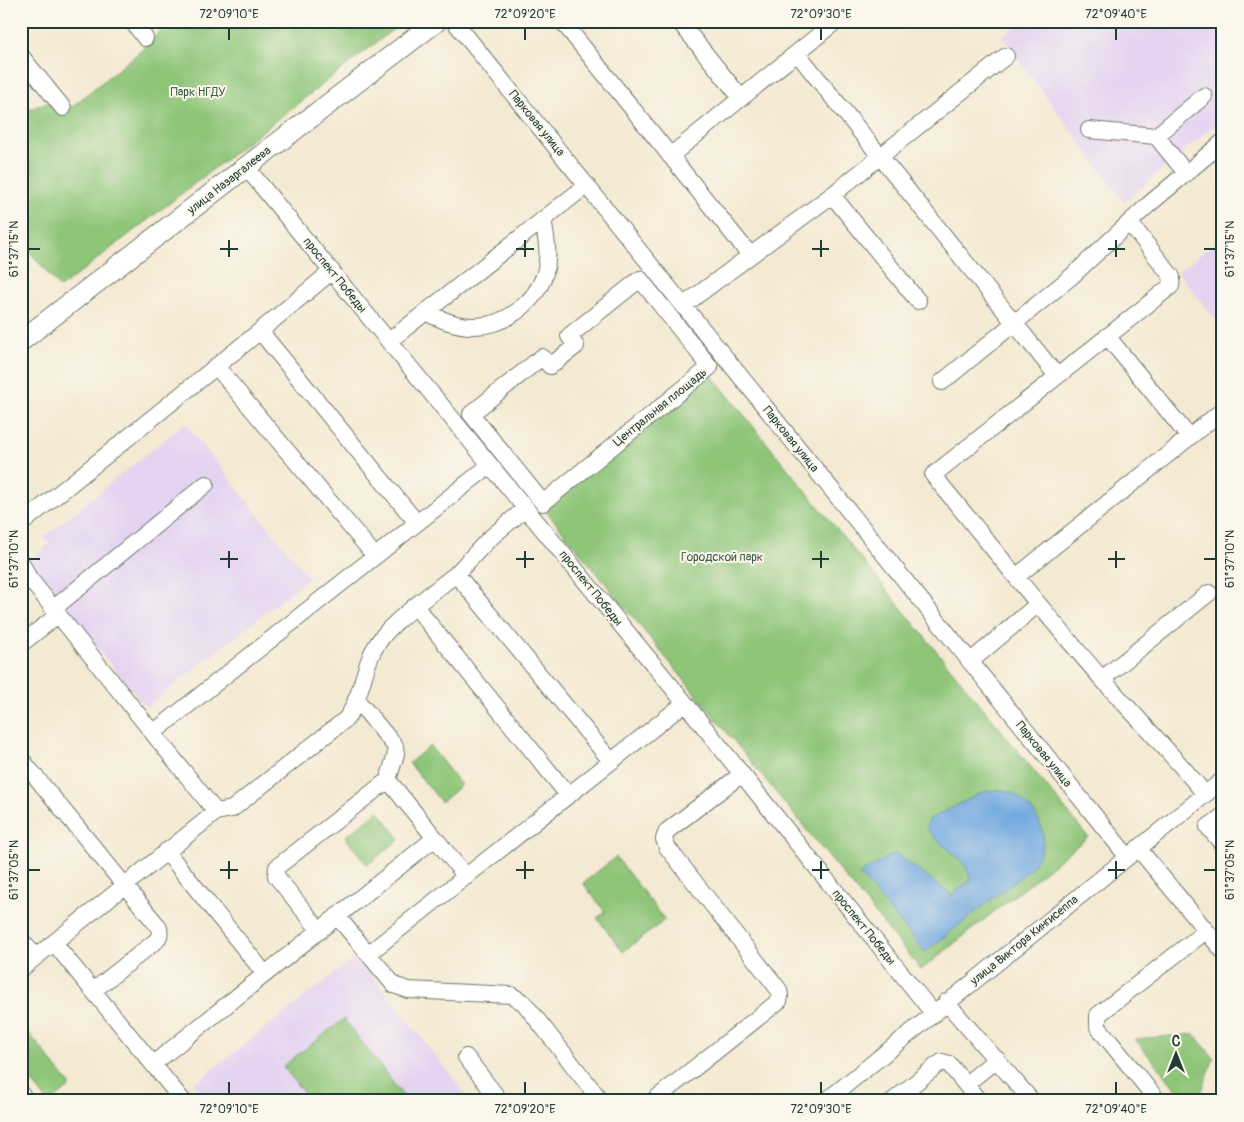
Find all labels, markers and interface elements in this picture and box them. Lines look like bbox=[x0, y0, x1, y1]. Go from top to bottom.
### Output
text: 72°09'10"E bbox=[199, 7, 259, 22]
text: 72°09'20"E bbox=[494, 7, 556, 22]
text: 72°09'30"E bbox=[790, 7, 852, 22]
text: 72°09'40"E bbox=[1085, 7, 1147, 22]
park label: Парк НГДУ bbox=[171, 85, 226, 100]
street label: Парковая улица bbox=[505, 87, 568, 160]
street label: улица Назаргалеева bbox=[184, 143, 274, 218]
text: 61°37'15"N bbox=[7, 221, 22, 277]
text: 61°37'15"N bbox=[1223, 221, 1238, 277]
street label: проспект Победы bbox=[300, 235, 370, 316]
street label: Центральная площадь bbox=[610, 365, 710, 450]
street label: Парковая улица bbox=[759, 403, 822, 476]
text: 61°37'10"N bbox=[7, 530, 22, 588]
text: 61°37'10"N bbox=[1223, 530, 1238, 588]
street label: проспект Победы bbox=[556, 548, 626, 629]
park label: Городской парк bbox=[681, 550, 763, 565]
street label: Парковая улица bbox=[1012, 718, 1075, 791]
text: 61°37'05"N bbox=[7, 840, 22, 900]
text: 61°37'05"N bbox=[1223, 840, 1238, 900]
street label: проспект Победы bbox=[829, 887, 899, 968]
street label: улица Виктора Кингисеппа bbox=[967, 892, 1082, 989]
north arrow bbox=[1152, 1030, 1202, 1080]
text: С bbox=[1172, 1033, 1181, 1050]
text: 72°09'10"E bbox=[199, 1102, 259, 1117]
text: 72°09'20"E bbox=[494, 1102, 556, 1117]
text: 72°09'30"E bbox=[790, 1102, 852, 1117]
text: 72°09'40"E bbox=[1085, 1102, 1147, 1117]

